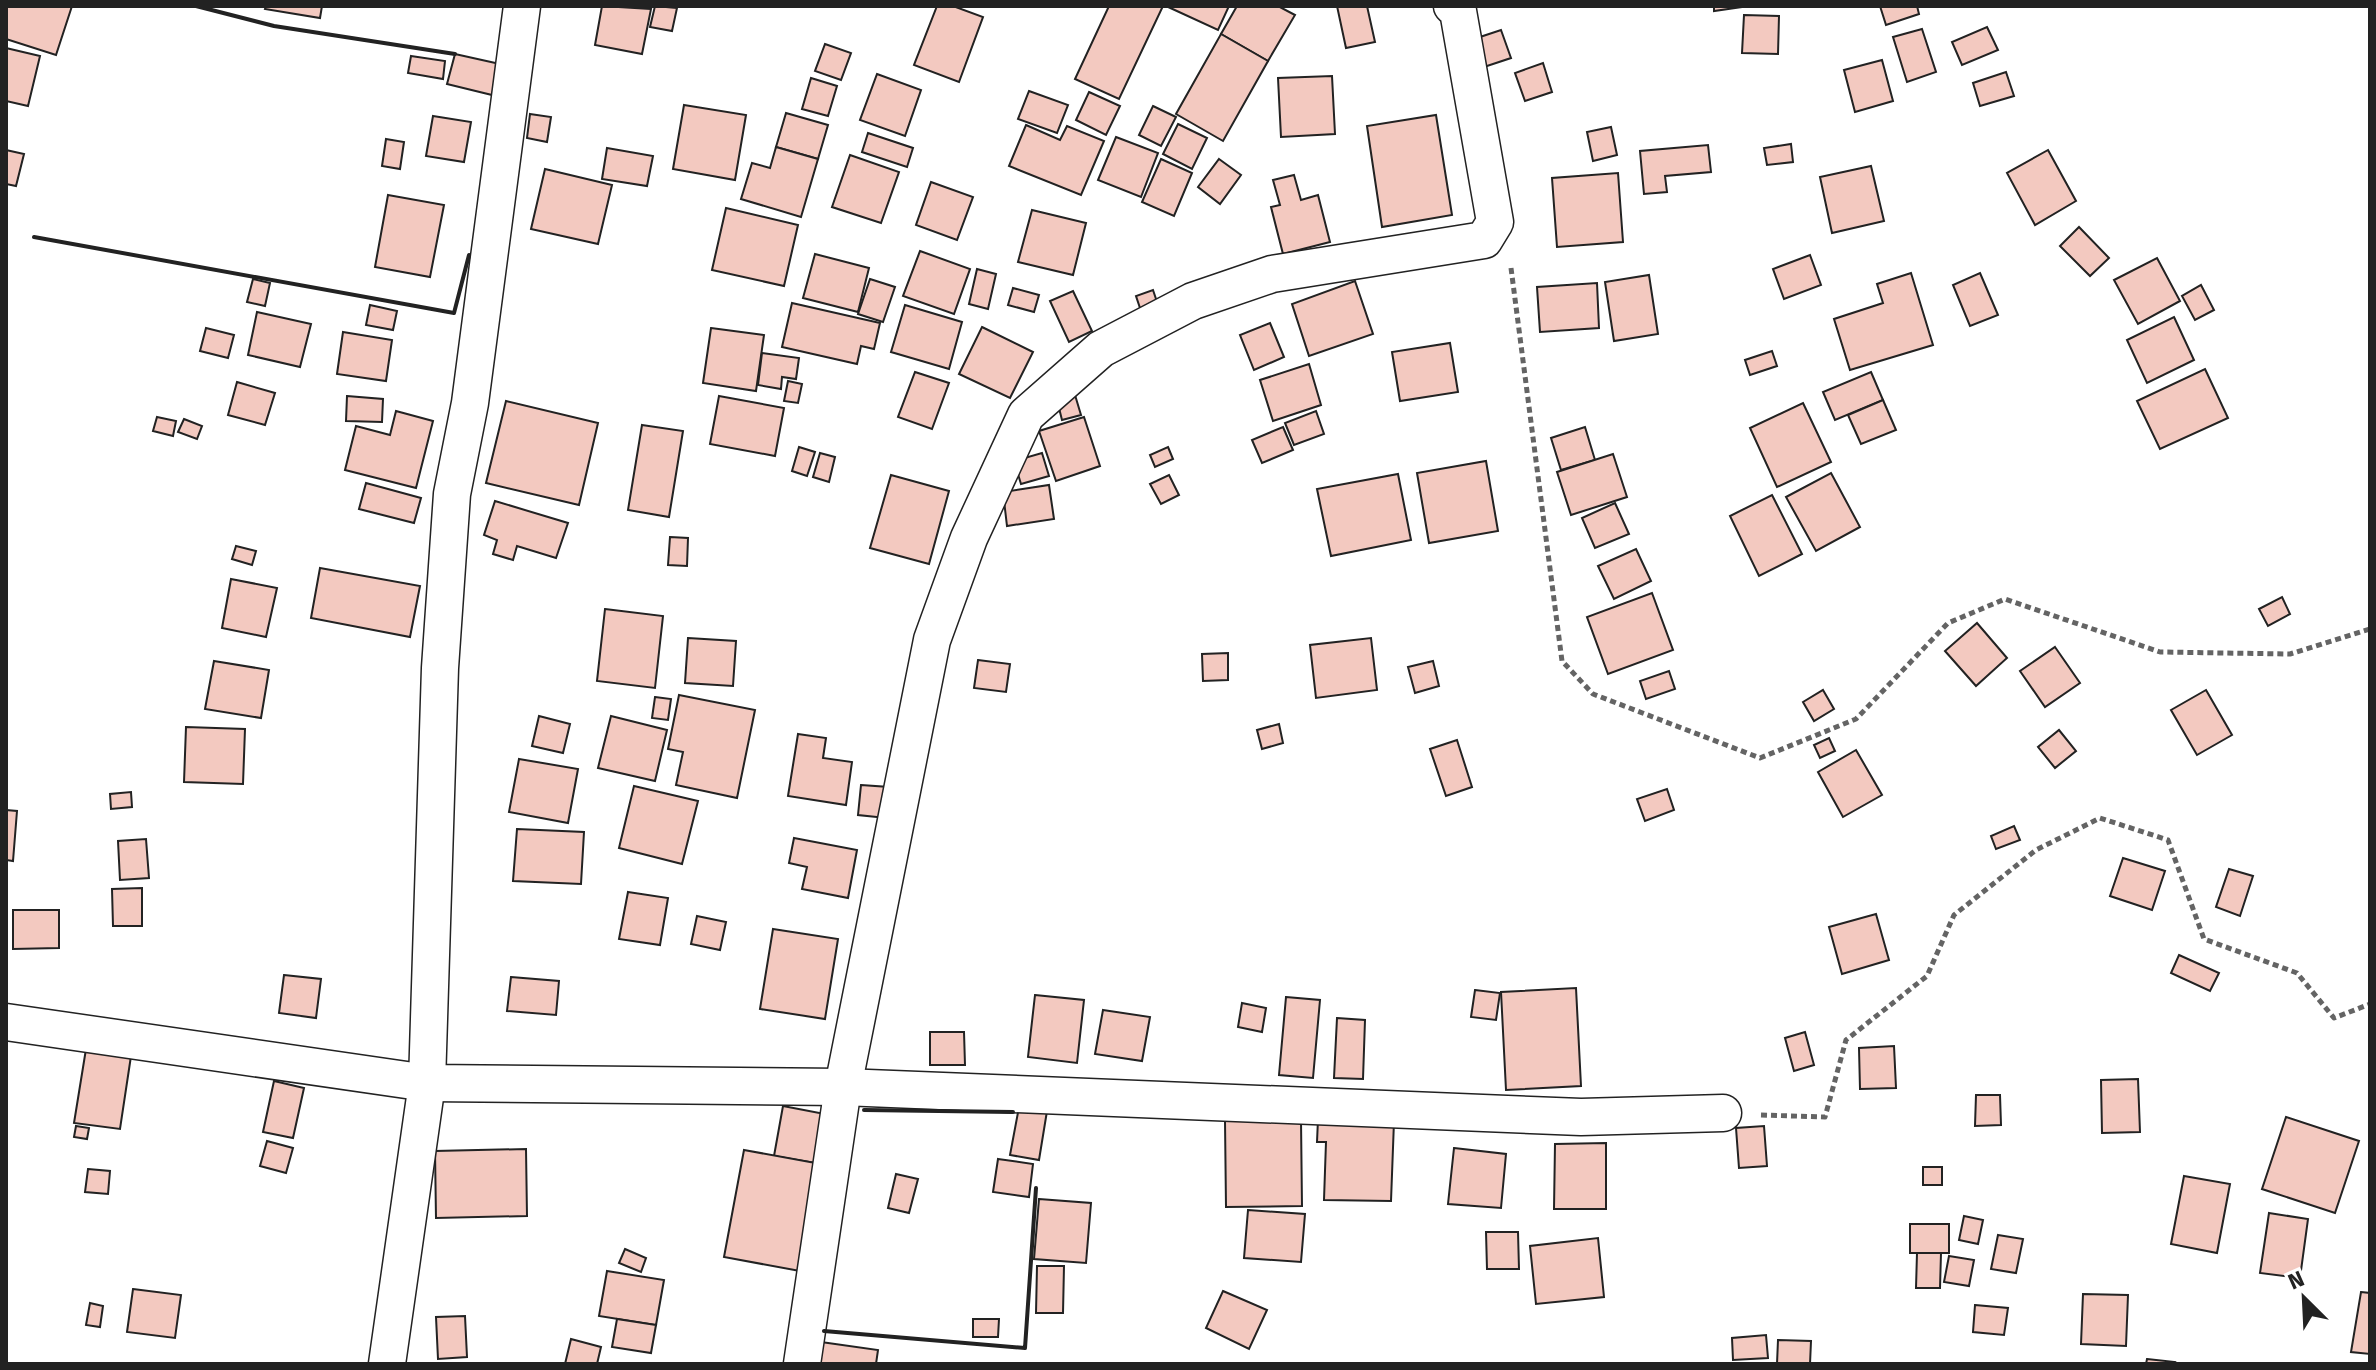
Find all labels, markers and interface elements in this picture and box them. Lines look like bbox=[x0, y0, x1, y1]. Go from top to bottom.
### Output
north arrow bbox=[2264, 1258, 2344, 1338]
text: N bbox=[2284, 1265, 2308, 1295]

